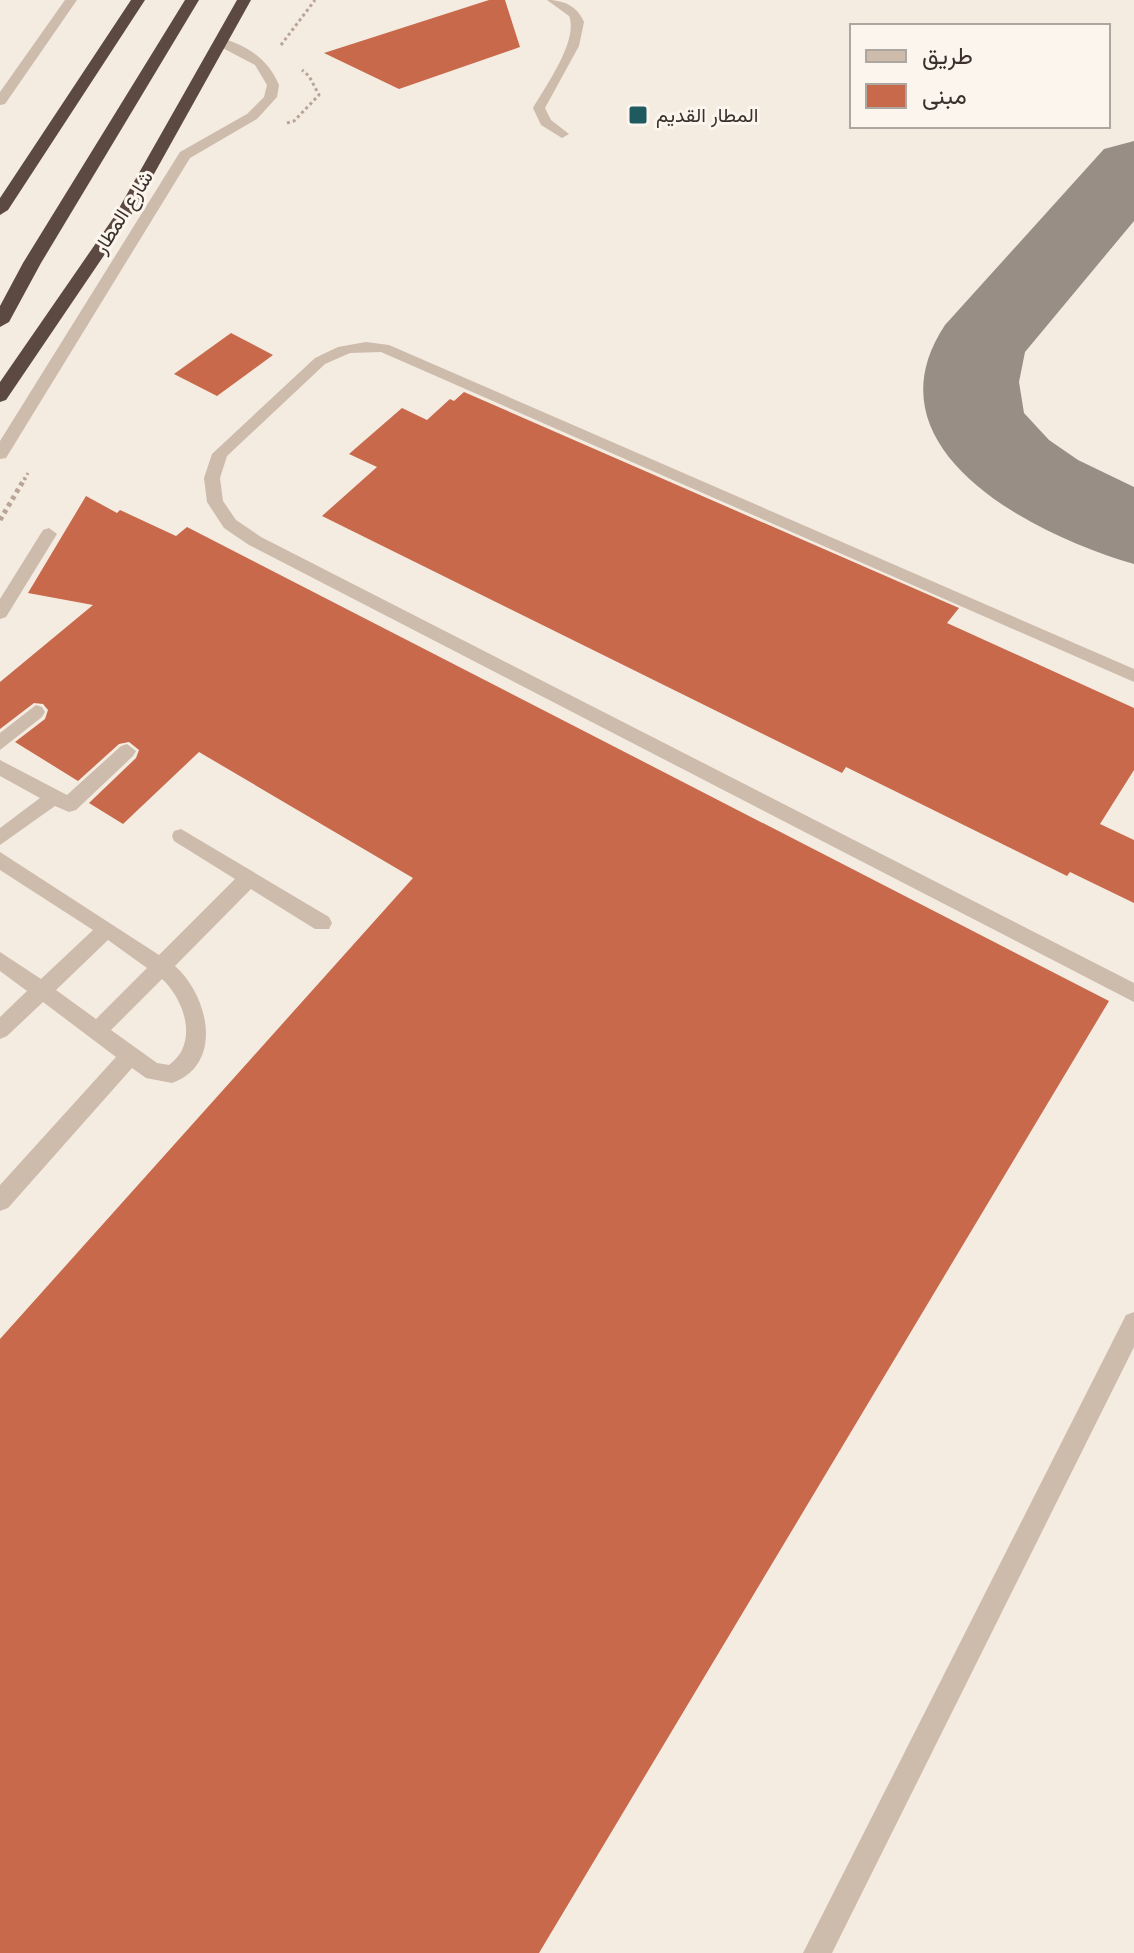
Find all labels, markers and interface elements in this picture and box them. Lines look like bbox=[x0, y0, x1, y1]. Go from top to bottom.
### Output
legend bbox=[850, 24, 1110, 128]
text: طريق bbox=[922, 40, 973, 71]
text: مبنى bbox=[922, 80, 967, 110]
place label: المطار القديم bbox=[656, 102, 758, 128]
marker: المطار القديم bbox=[627, 104, 649, 126]
street label: شارع المطار bbox=[87, 166, 159, 260]

